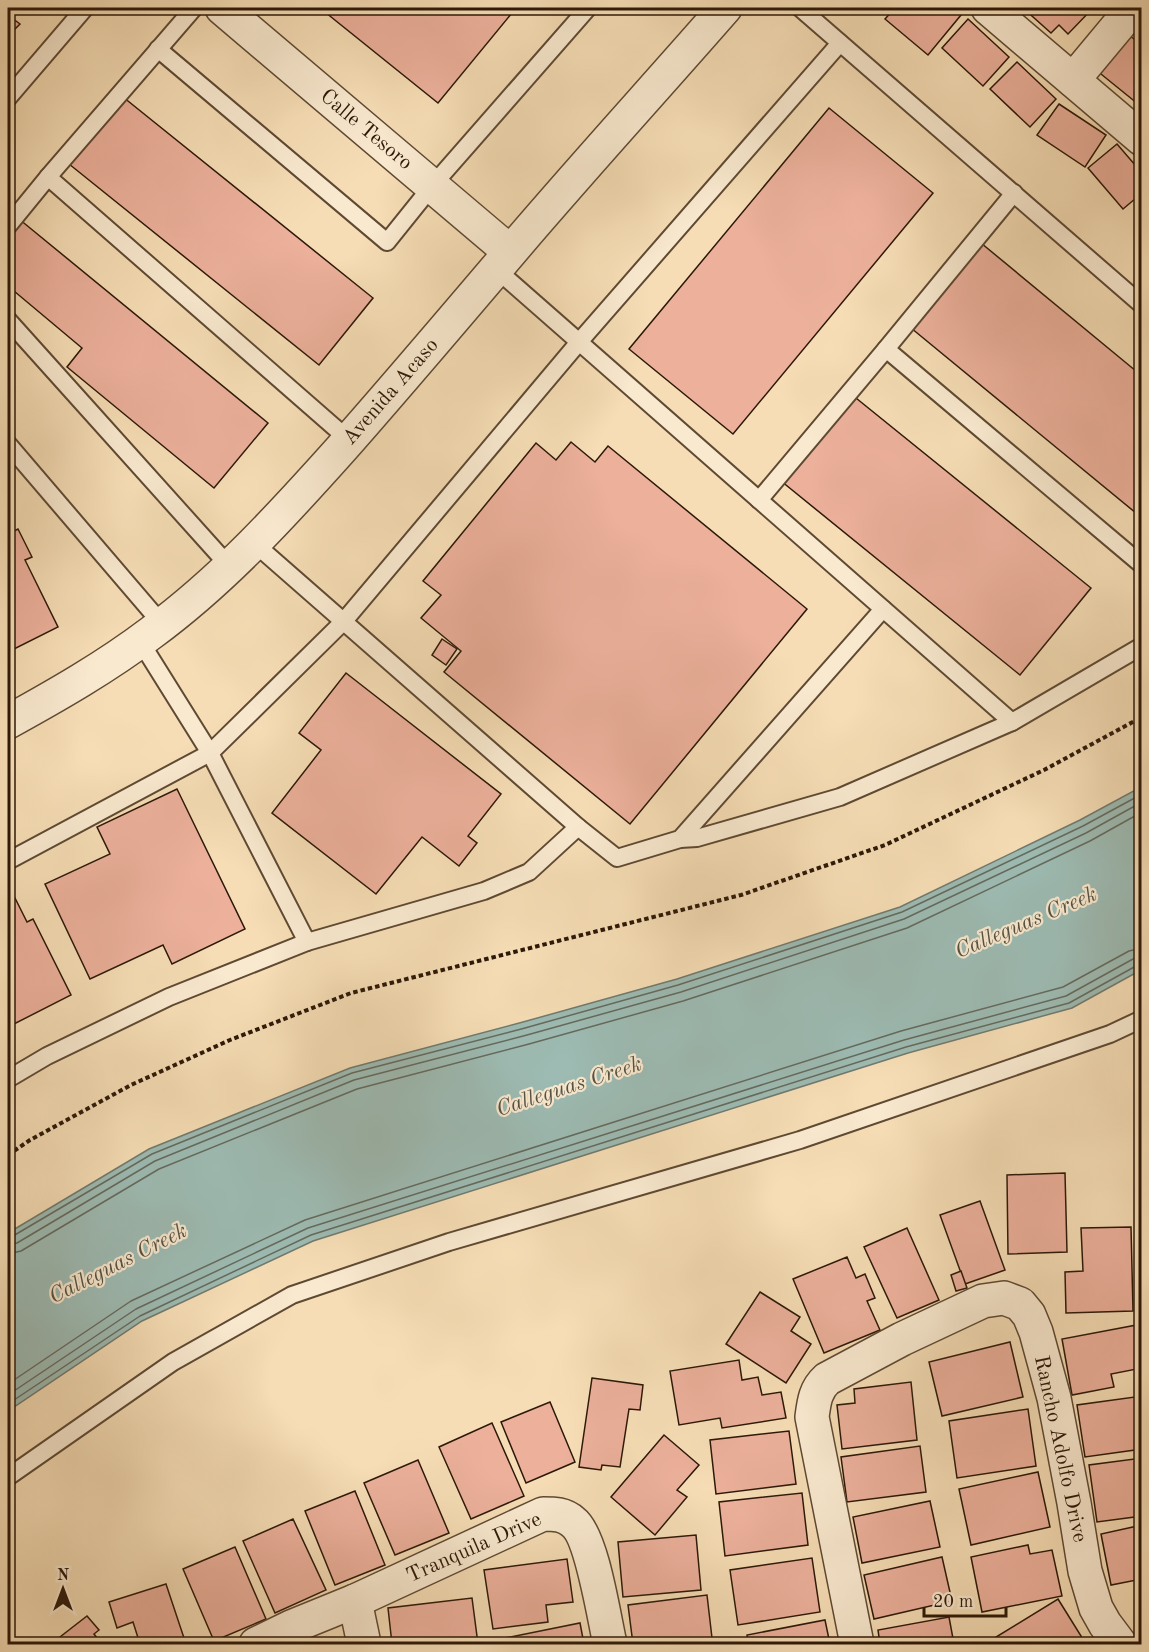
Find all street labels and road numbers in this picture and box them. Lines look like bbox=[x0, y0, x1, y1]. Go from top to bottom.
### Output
street label: Calle Tesoro bbox=[316, 86, 416, 174]
street label: Avenida Acaso bbox=[339, 335, 443, 449]
street label: Rancho Adolfo Drive bbox=[1030, 1354, 1090, 1544]
street label: Tranquila Drive bbox=[403, 1509, 545, 1587]

